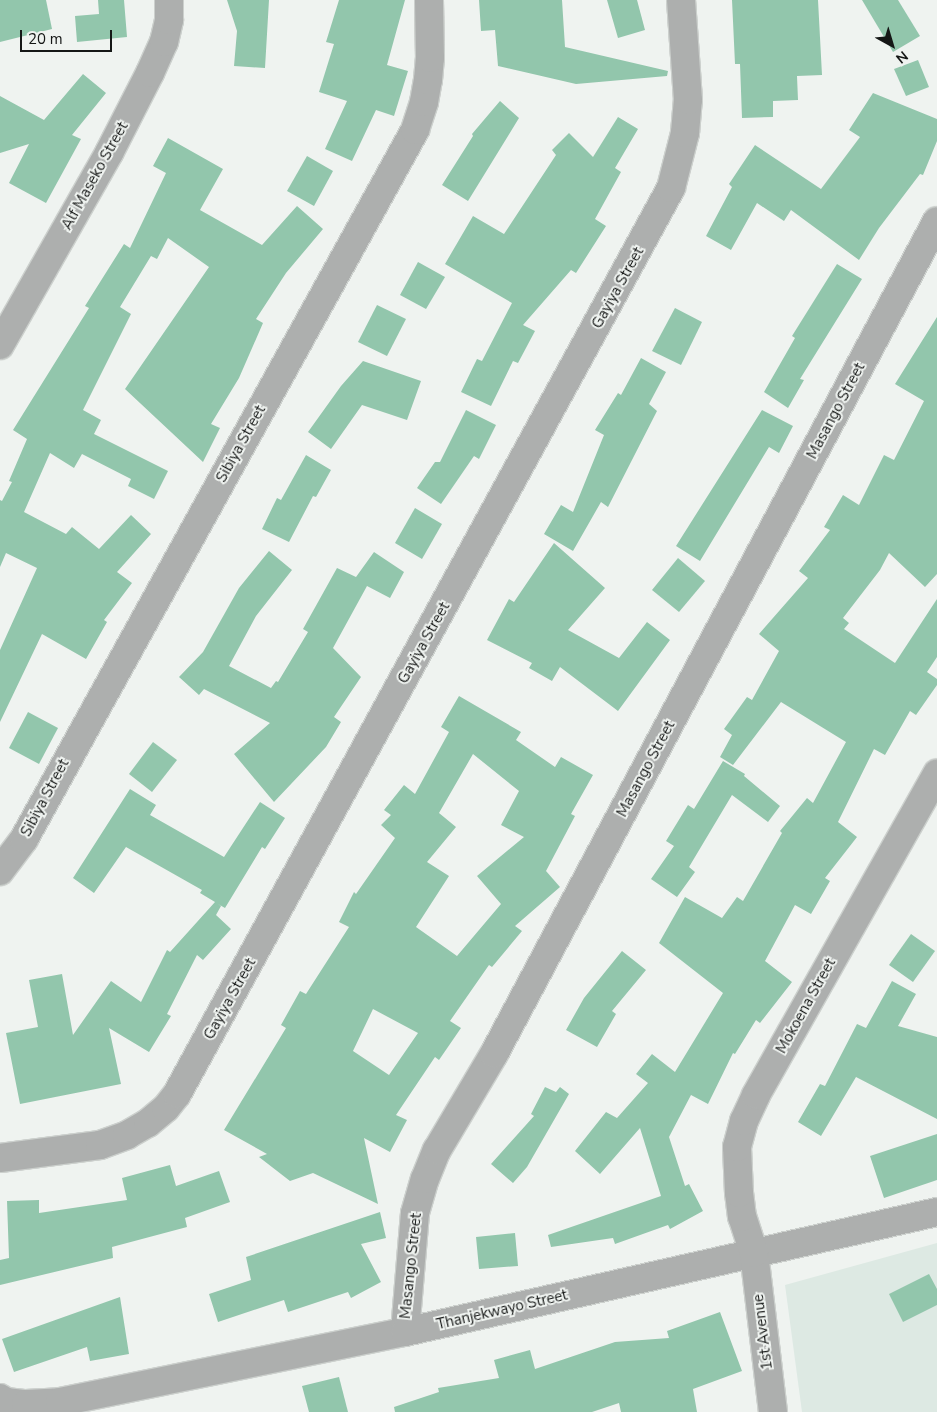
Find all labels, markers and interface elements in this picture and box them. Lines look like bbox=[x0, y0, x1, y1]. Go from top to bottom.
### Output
scale bar bbox=[22, 20, 115, 52]
north arrow bbox=[867, 20, 917, 70]
text: 20 m bbox=[28, 29, 63, 49]
text: N bbox=[892, 46, 912, 68]
street label: Alf Maseko Street bbox=[58, 119, 132, 233]
street label: Gayiya Street bbox=[588, 244, 648, 332]
street label: Masango Street bbox=[803, 360, 869, 462]
street label: Sibiya Street bbox=[212, 402, 270, 486]
street label: Gayiya Street bbox=[394, 599, 454, 687]
street label: Masango Street bbox=[613, 718, 679, 820]
street label: Sibiya Street bbox=[17, 756, 73, 840]
street label: Gayiya Street bbox=[200, 955, 260, 1043]
street label: Mokoena Street bbox=[772, 955, 840, 1057]
street label: Masango Street bbox=[396, 1212, 426, 1320]
street label: Thanjekwayo Street bbox=[435, 1286, 569, 1334]
street label: 1st Avenue bbox=[749, 1293, 777, 1371]

